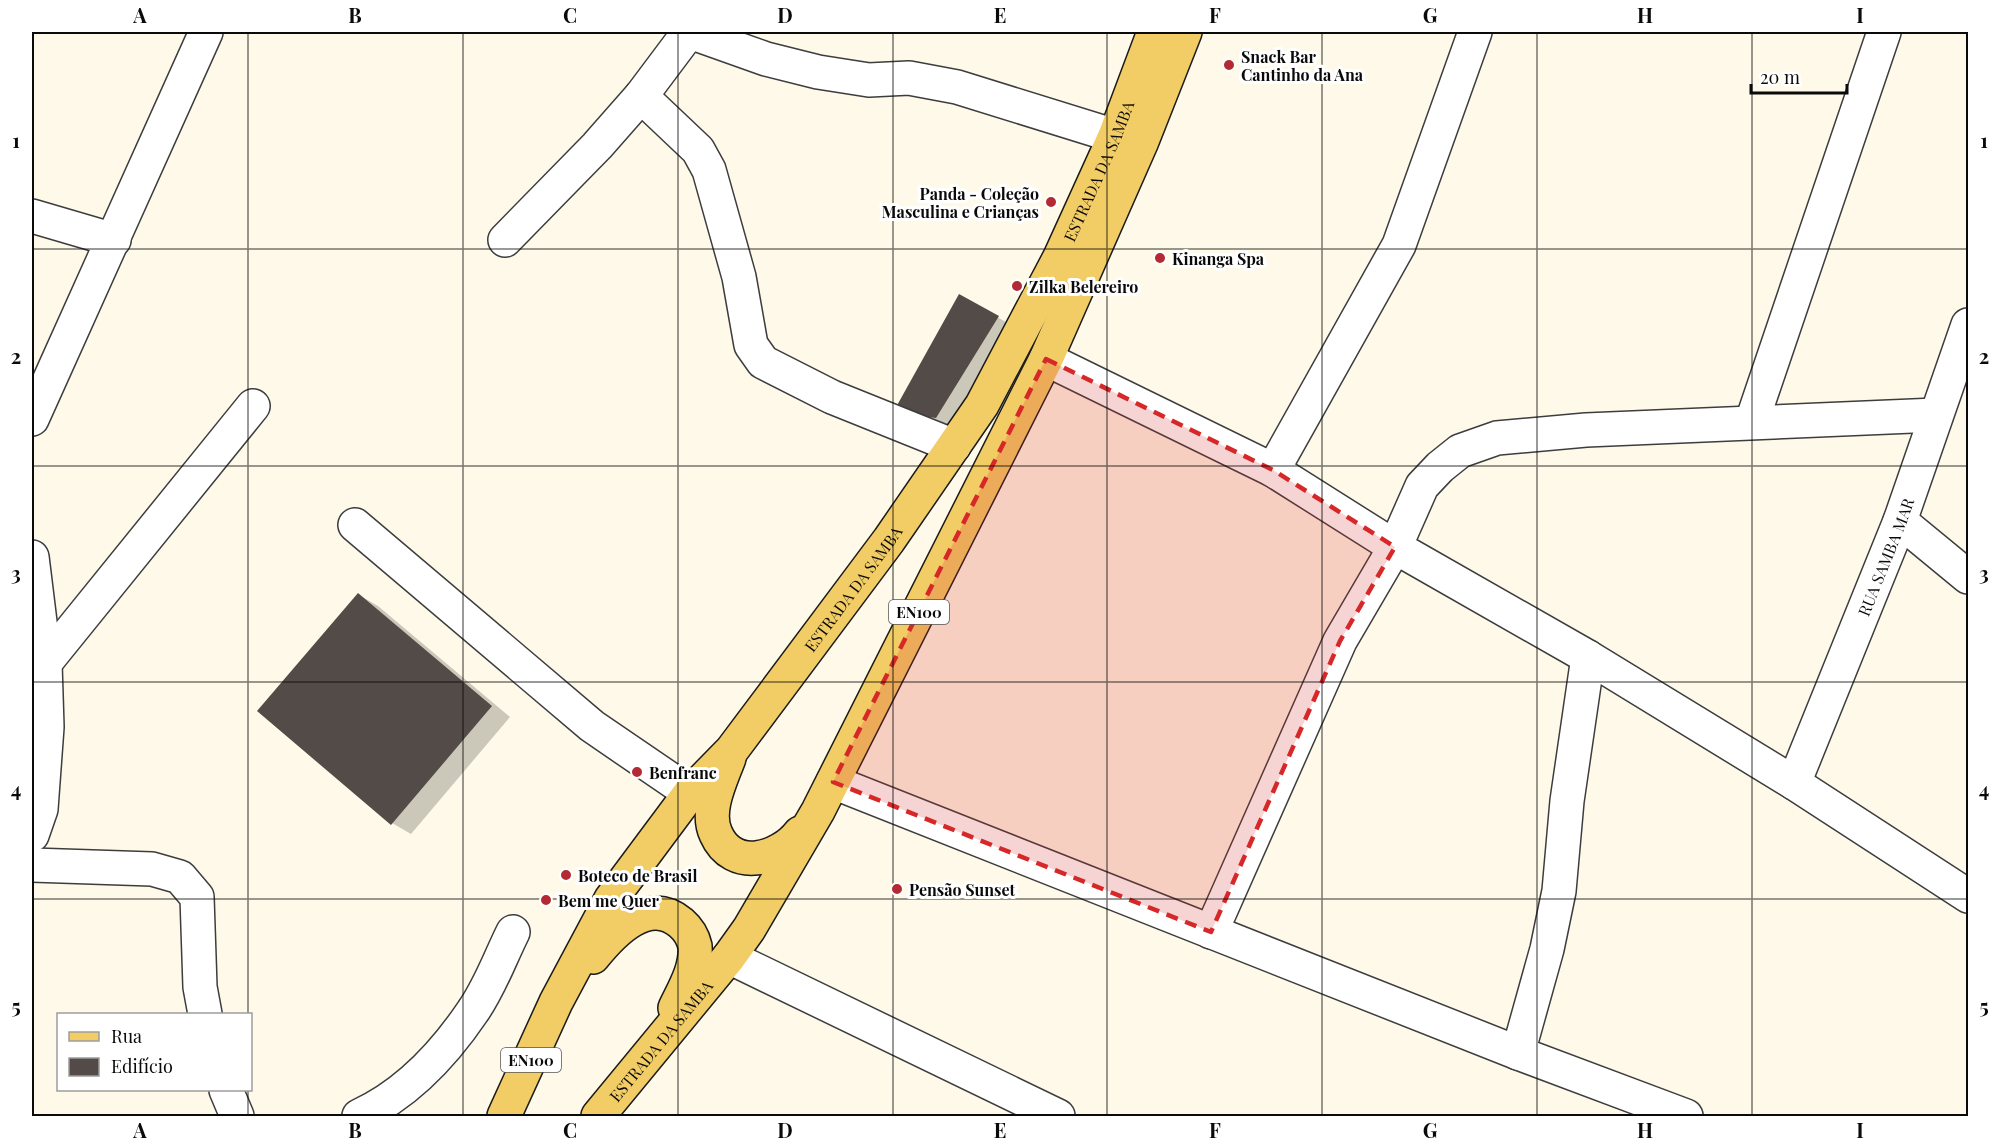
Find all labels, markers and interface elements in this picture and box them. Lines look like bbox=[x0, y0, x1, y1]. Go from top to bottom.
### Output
text: A bbox=[132, 1, 147, 28]
text: B bbox=[348, 1, 362, 28]
text: C bbox=[563, 1, 577, 28]
text: D bbox=[777, 1, 793, 28]
text: E bbox=[994, 1, 1006, 28]
text: F bbox=[1209, 1, 1221, 28]
text: G bbox=[1423, 1, 1438, 28]
text: H bbox=[1637, 1, 1653, 28]
text: I bbox=[1856, 1, 1864, 28]
place label: Snack Bar Cantinho da Ana bbox=[1241, 46, 1364, 85]
scale bar bbox=[1751, 57, 1847, 95]
marker: Snack Bar Cantinho da Ana bbox=[1222, 58, 1236, 72]
text: 20 m bbox=[1760, 65, 1800, 89]
street label: ESTRADA DA SAMBA bbox=[1058, 97, 1138, 244]
text: 1 bbox=[12, 126, 20, 153]
text: 1 bbox=[1980, 126, 1988, 153]
place label: Panda - Coleção Masculina e Crianças bbox=[882, 183, 1039, 222]
marker: Panda - Coleção Masculina e Crianças bbox=[1044, 195, 1058, 209]
place label: Kinanga Spa bbox=[1172, 248, 1265, 269]
marker: Kinanga Spa bbox=[1153, 251, 1167, 265]
place label: Zilka Belereiro bbox=[1029, 276, 1138, 297]
marker: Zilka Belereiro bbox=[1010, 279, 1024, 293]
text: 2 bbox=[11, 342, 21, 369]
text: 2 bbox=[1979, 342, 1989, 369]
street label: RUA SAMBA MAR bbox=[1852, 494, 1918, 619]
street label: ESTRADA DA SAMBA bbox=[799, 521, 907, 655]
text: 3 bbox=[11, 559, 21, 586]
text: 3 bbox=[1979, 559, 1989, 586]
road number: EN100 bbox=[889, 600, 949, 624]
place label: Benfranc bbox=[649, 762, 717, 783]
marker: Benfranc bbox=[630, 765, 644, 779]
text: 4 bbox=[11, 775, 21, 802]
text: 4 bbox=[1979, 775, 1989, 802]
place label: Boteco de Brasil bbox=[578, 865, 697, 886]
marker: Boteco de Brasil bbox=[559, 868, 573, 882]
place label: Pensão Sunset bbox=[909, 879, 1016, 900]
marker: Pensão Sunset bbox=[890, 882, 904, 896]
place label: Bem me Quer bbox=[558, 890, 660, 911]
marker: Bem me Quer bbox=[539, 893, 553, 907]
street label: ESTRADA DA SAMBA bbox=[604, 975, 717, 1105]
text: 5 bbox=[11, 992, 21, 1019]
text: 5 bbox=[1979, 992, 1989, 1019]
legend bbox=[57, 1013, 252, 1091]
text: Rua bbox=[111, 1024, 142, 1048]
road number: EN100 bbox=[501, 1048, 561, 1072]
text: Edifício bbox=[111, 1054, 173, 1078]
text: A bbox=[132, 1116, 147, 1143]
text: B bbox=[348, 1116, 362, 1143]
text: C bbox=[563, 1116, 577, 1143]
text: D bbox=[777, 1116, 793, 1143]
text: E bbox=[994, 1116, 1006, 1143]
text: F bbox=[1209, 1116, 1221, 1143]
text: G bbox=[1423, 1116, 1438, 1143]
text: H bbox=[1637, 1116, 1653, 1143]
text: I bbox=[1856, 1116, 1864, 1143]

